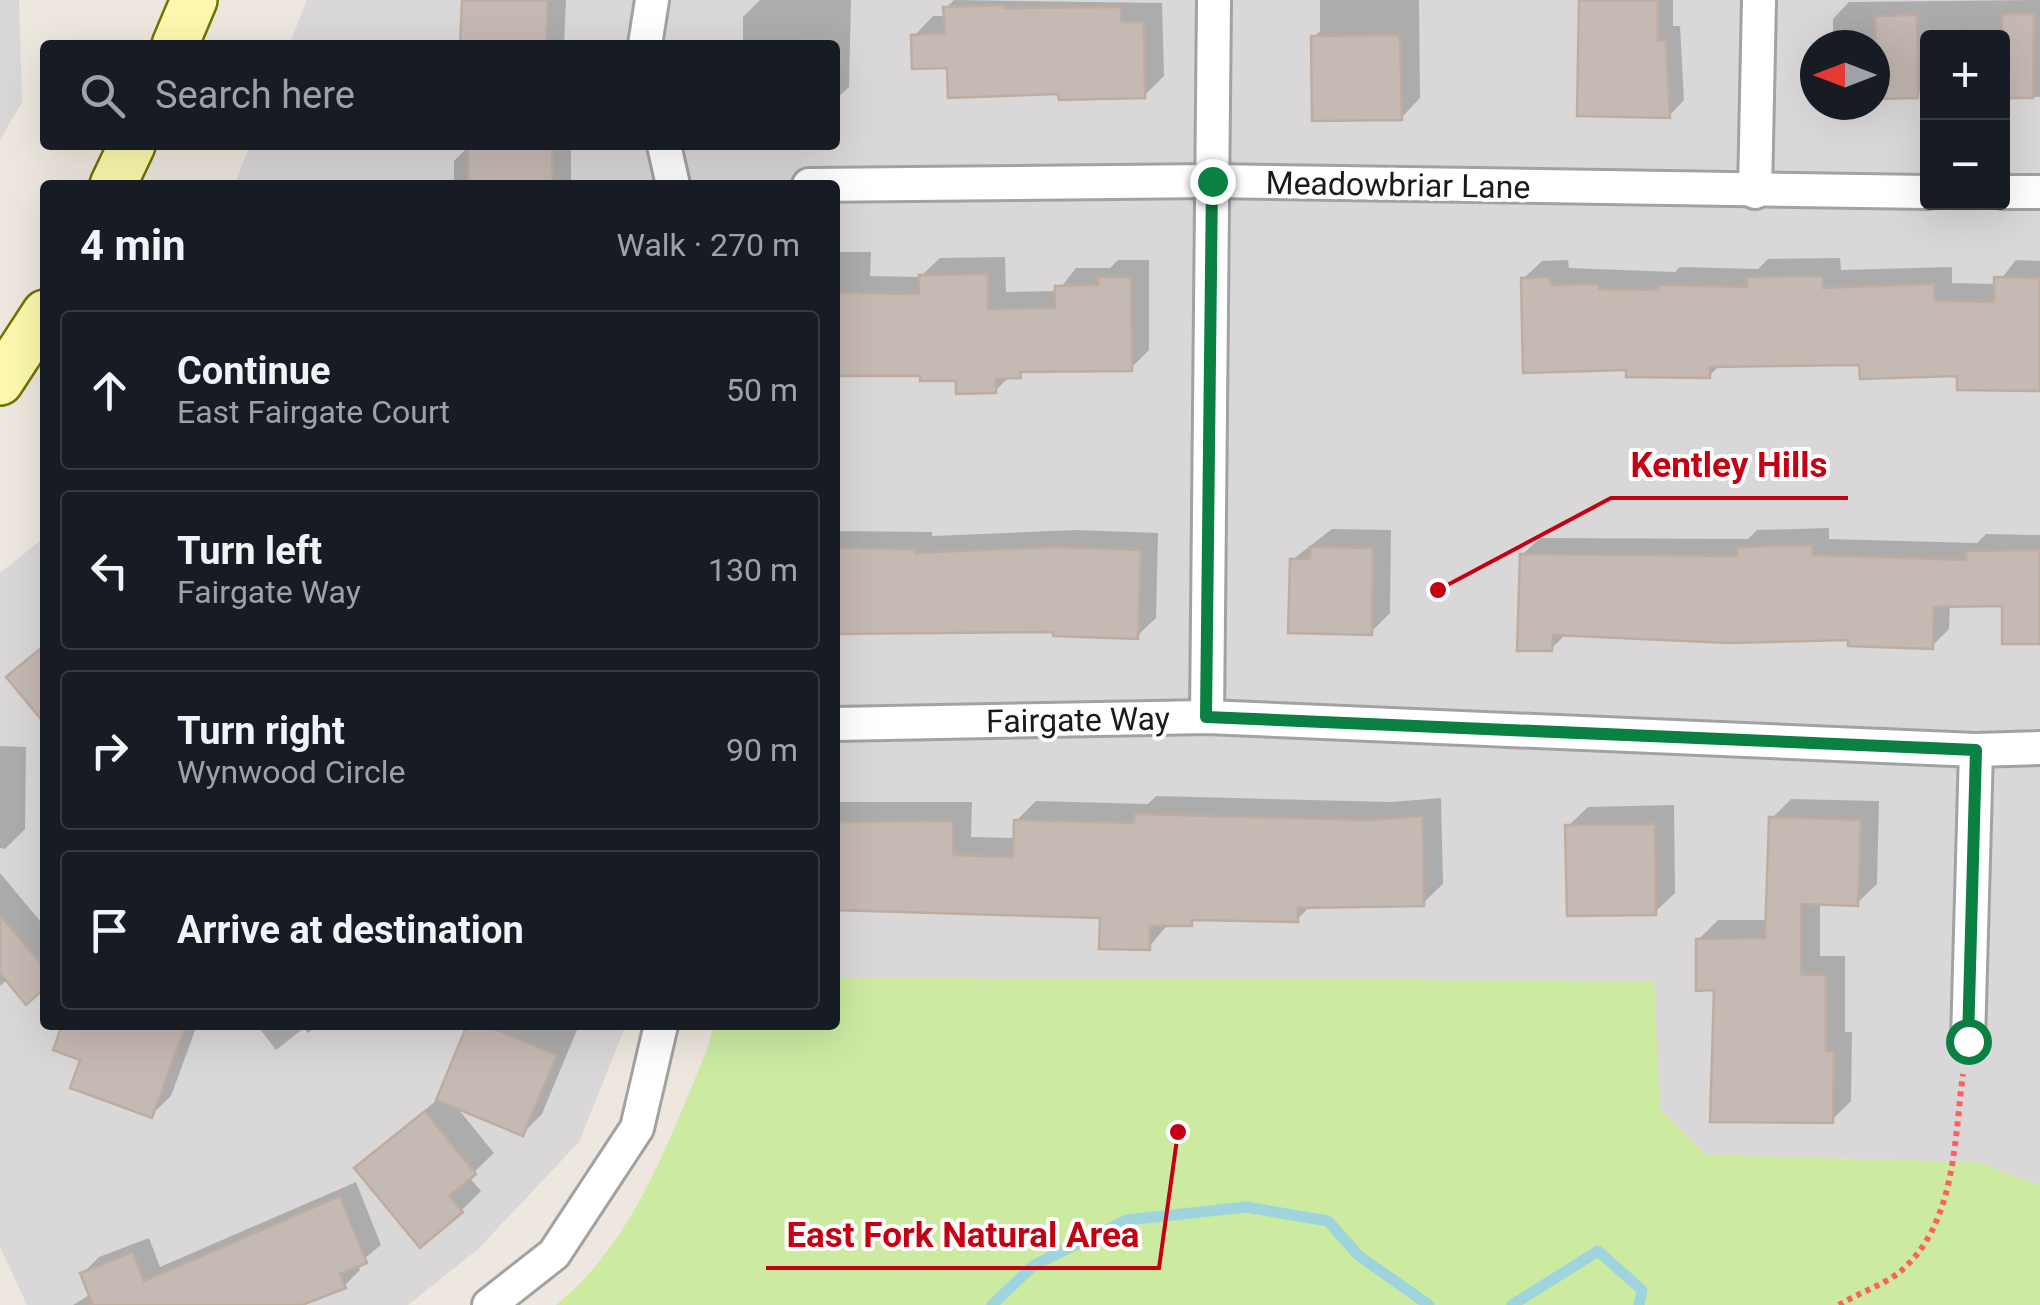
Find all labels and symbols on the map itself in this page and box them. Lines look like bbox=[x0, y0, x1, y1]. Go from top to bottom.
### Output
north arrow bbox=[1800, 30, 1890, 120]
route end bbox=[1190, 159, 1236, 205]
street label: Meadowbriar Lane bbox=[1265, 164, 1531, 206]
callout: Kentley Hills bbox=[1611, 433, 1848, 498]
text: Kentley Hills bbox=[1631, 445, 1827, 486]
street label: Fairgate Way bbox=[986, 699, 1170, 741]
route start bbox=[1946, 1019, 1992, 1065]
callout: East Fork Natural Area bbox=[766, 1203, 1159, 1268]
text: East Fork Natural Area bbox=[786, 1215, 1140, 1256]

